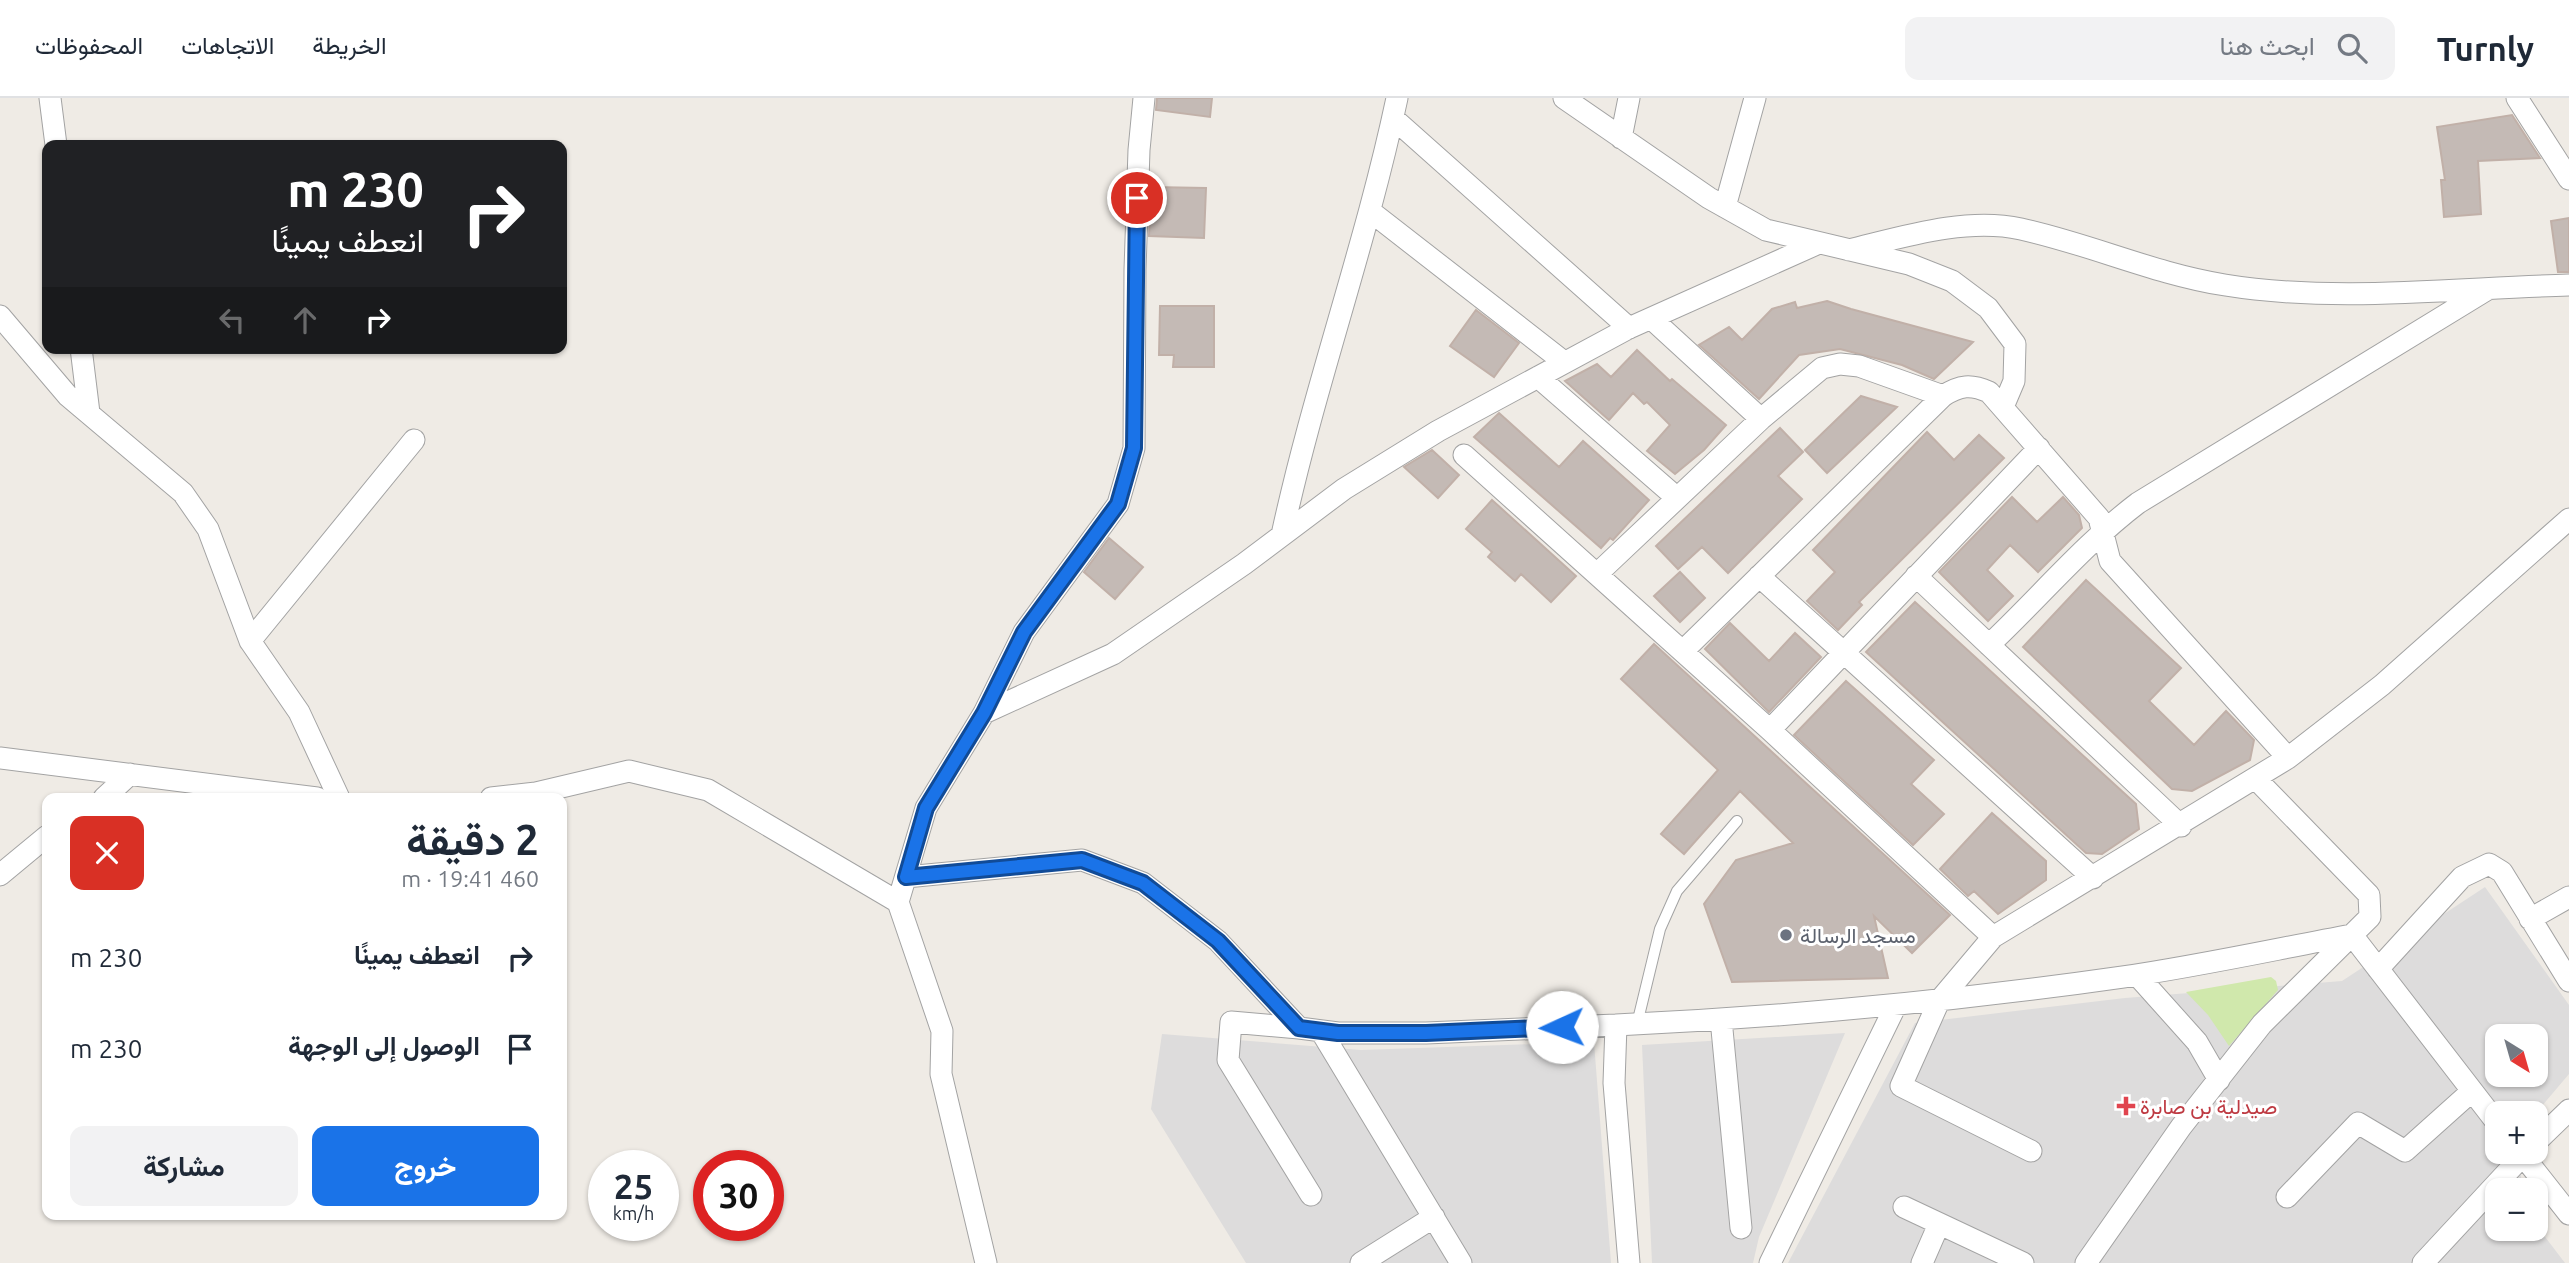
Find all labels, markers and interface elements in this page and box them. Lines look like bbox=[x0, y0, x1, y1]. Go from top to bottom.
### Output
search box bbox=[1905, 17, 2395, 80]
icon: search bbox=[2333, 29, 2371, 67]
text: Turnly bbox=[2437, 30, 2534, 67]
text: ابحث هنا bbox=[2220, 31, 2315, 60]
text: المحفوظات bbox=[35, 32, 143, 59]
text: الاتجاهات bbox=[181, 32, 274, 59]
text: الخريطة bbox=[312, 32, 387, 59]
text: 230 m bbox=[287, 161, 424, 216]
icon: right bbox=[448, 168, 539, 259]
pin bbox=[1107, 168, 1167, 228]
icon: arrive bbox=[1118, 179, 1156, 217]
text: انعطف يمينًا bbox=[271, 222, 424, 258]
icon: left bbox=[213, 301, 251, 339]
icon: ahead bbox=[286, 301, 324, 339]
icon: right bbox=[359, 301, 397, 339]
button: close bbox=[70, 816, 144, 890]
text: 2 دقيقة bbox=[406, 816, 539, 863]
text: 460 m · 19:41 bbox=[401, 866, 539, 891]
place label: مسجد الرسالة bbox=[1800, 923, 1916, 949]
marker: مسجد الرسالة bbox=[1778, 927, 1794, 943]
icon: right bbox=[501, 939, 539, 977]
text: انعطف يمينًا bbox=[354, 940, 480, 969]
text: 230 m bbox=[70, 943, 142, 972]
position arrow bbox=[1525, 990, 1599, 1064]
north arrow bbox=[2485, 1024, 2548, 1087]
map controls bbox=[2485, 1024, 2548, 1241]
icon: arrive bbox=[501, 1030, 539, 1068]
text: الوصول إلى الوجهة bbox=[288, 1031, 480, 1060]
text: 230 m bbox=[70, 1034, 142, 1063]
place label: صيدلية بن صابرة bbox=[2140, 1094, 2277, 1120]
marker: صيدلية بن صابرة bbox=[2118, 1098, 2134, 1114]
button: + bbox=[2485, 1101, 2548, 1164]
button: مشاركة bbox=[70, 1126, 298, 1206]
button: خروج bbox=[312, 1126, 539, 1206]
speed limit sign: 30 bbox=[693, 1150, 784, 1241]
text: 25 bbox=[614, 1166, 653, 1206]
button: − bbox=[2485, 1178, 2548, 1241]
text: km/h bbox=[613, 1203, 654, 1223]

